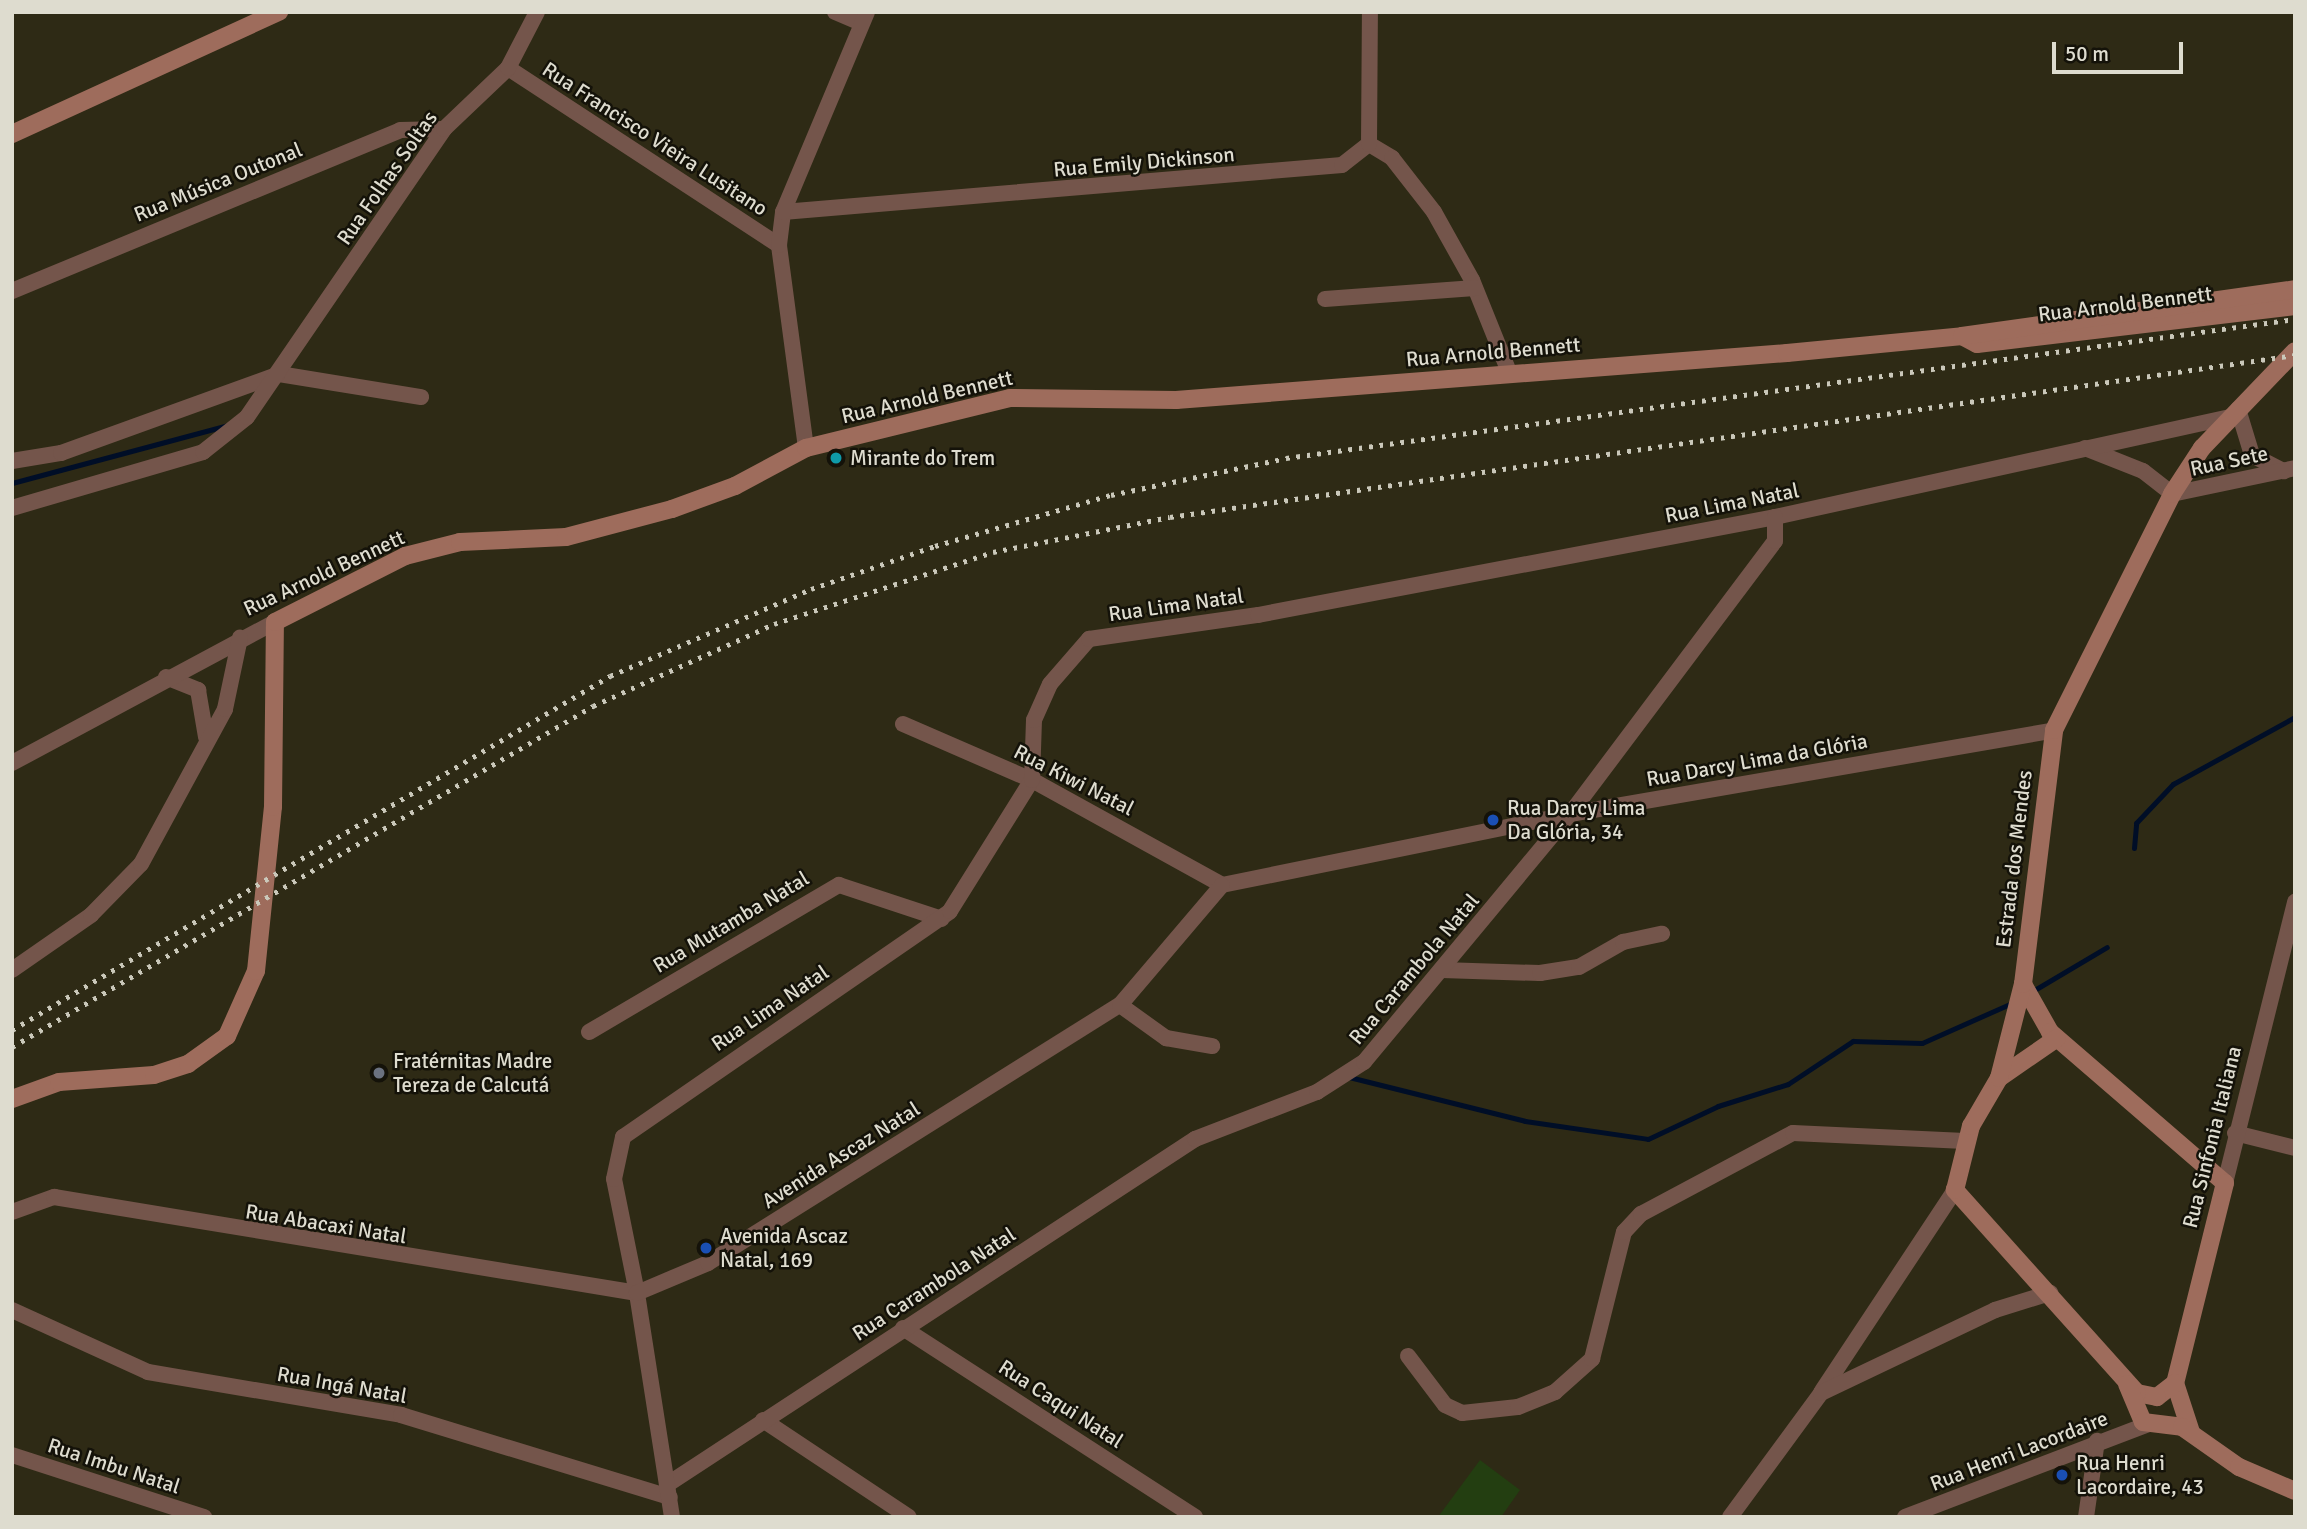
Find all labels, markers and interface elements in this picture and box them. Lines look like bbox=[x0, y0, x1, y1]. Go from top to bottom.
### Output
scale bar bbox=[2055, 28, 2186, 72]
text: 50 m bbox=[2065, 41, 2109, 67]
street label: Rua Francisco Vieira Lusitano bbox=[538, 57, 772, 221]
street label: Rua Folhas Soltas bbox=[331, 106, 443, 250]
street label: Rua Música Outonal bbox=[130, 137, 306, 227]
street label: Rua Emily Dickinson bbox=[1052, 142, 1236, 182]
street label: Rua Arnold Bennett bbox=[2037, 281, 2213, 327]
street label: Rua Arnold Bennett bbox=[1405, 332, 1581, 372]
street label: Rua Arnold Bennett bbox=[839, 365, 1015, 429]
street label: Rua Sete bbox=[2188, 440, 2270, 482]
place label: Mirante do Trem bbox=[850, 445, 995, 471]
marker: Mirante do Trem bbox=[828, 450, 844, 466]
street label: Rua Lima Natal bbox=[1663, 478, 1801, 528]
street label: Rua Arnold Bennett bbox=[239, 525, 409, 621]
street label: Rua Lima Natal bbox=[1107, 583, 1245, 627]
street label: Rua Darcy Lima da Glória bbox=[1644, 728, 1870, 792]
street label: Rua Kiwi Natal bbox=[1010, 739, 1138, 821]
street label: Estrada dos Mendes bbox=[1991, 769, 2037, 949]
place label: Rua Darcy Lima Da Glória, 34 bbox=[1507, 795, 1645, 845]
marker: Rua Darcy Lima Da Glória, 34 bbox=[1485, 812, 1501, 828]
street label: Rua Mutamba Natal bbox=[649, 866, 813, 978]
street label: Rua Carambola Natal bbox=[1343, 888, 1485, 1050]
street label: Rua Lima Natal bbox=[707, 960, 833, 1056]
street label: Rua Sinfonia Italiana bbox=[2177, 1043, 2247, 1231]
place label: Fratérnitas Madre Tereza de Calcutá bbox=[393, 1048, 552, 1098]
marker: Fratérnitas Madre Tereza de Calcutá bbox=[371, 1065, 387, 1081]
street label: Avenida Ascaz Natal bbox=[757, 1096, 925, 1214]
street label: Rua Abacaxi Natal bbox=[244, 1199, 408, 1249]
street label: Rua Carambola Natal bbox=[848, 1222, 1020, 1346]
place label: Avenida Ascaz Natal, 169 bbox=[720, 1223, 848, 1273]
marker: Avenida Ascaz Natal, 169 bbox=[698, 1240, 714, 1256]
street label: Rua Caqui Natal bbox=[994, 1354, 1128, 1454]
street label: Rua Ingá Natal bbox=[275, 1361, 409, 1409]
street label: Rua Henri Lacordaire bbox=[1927, 1405, 2111, 1497]
street label: Rua Imbu Natal bbox=[45, 1433, 183, 1499]
place label: Rua Henri Lacordaire, 43 bbox=[2076, 1450, 2204, 1500]
marker: Rua Henri Lacordaire, 43 bbox=[2054, 1467, 2070, 1483]

